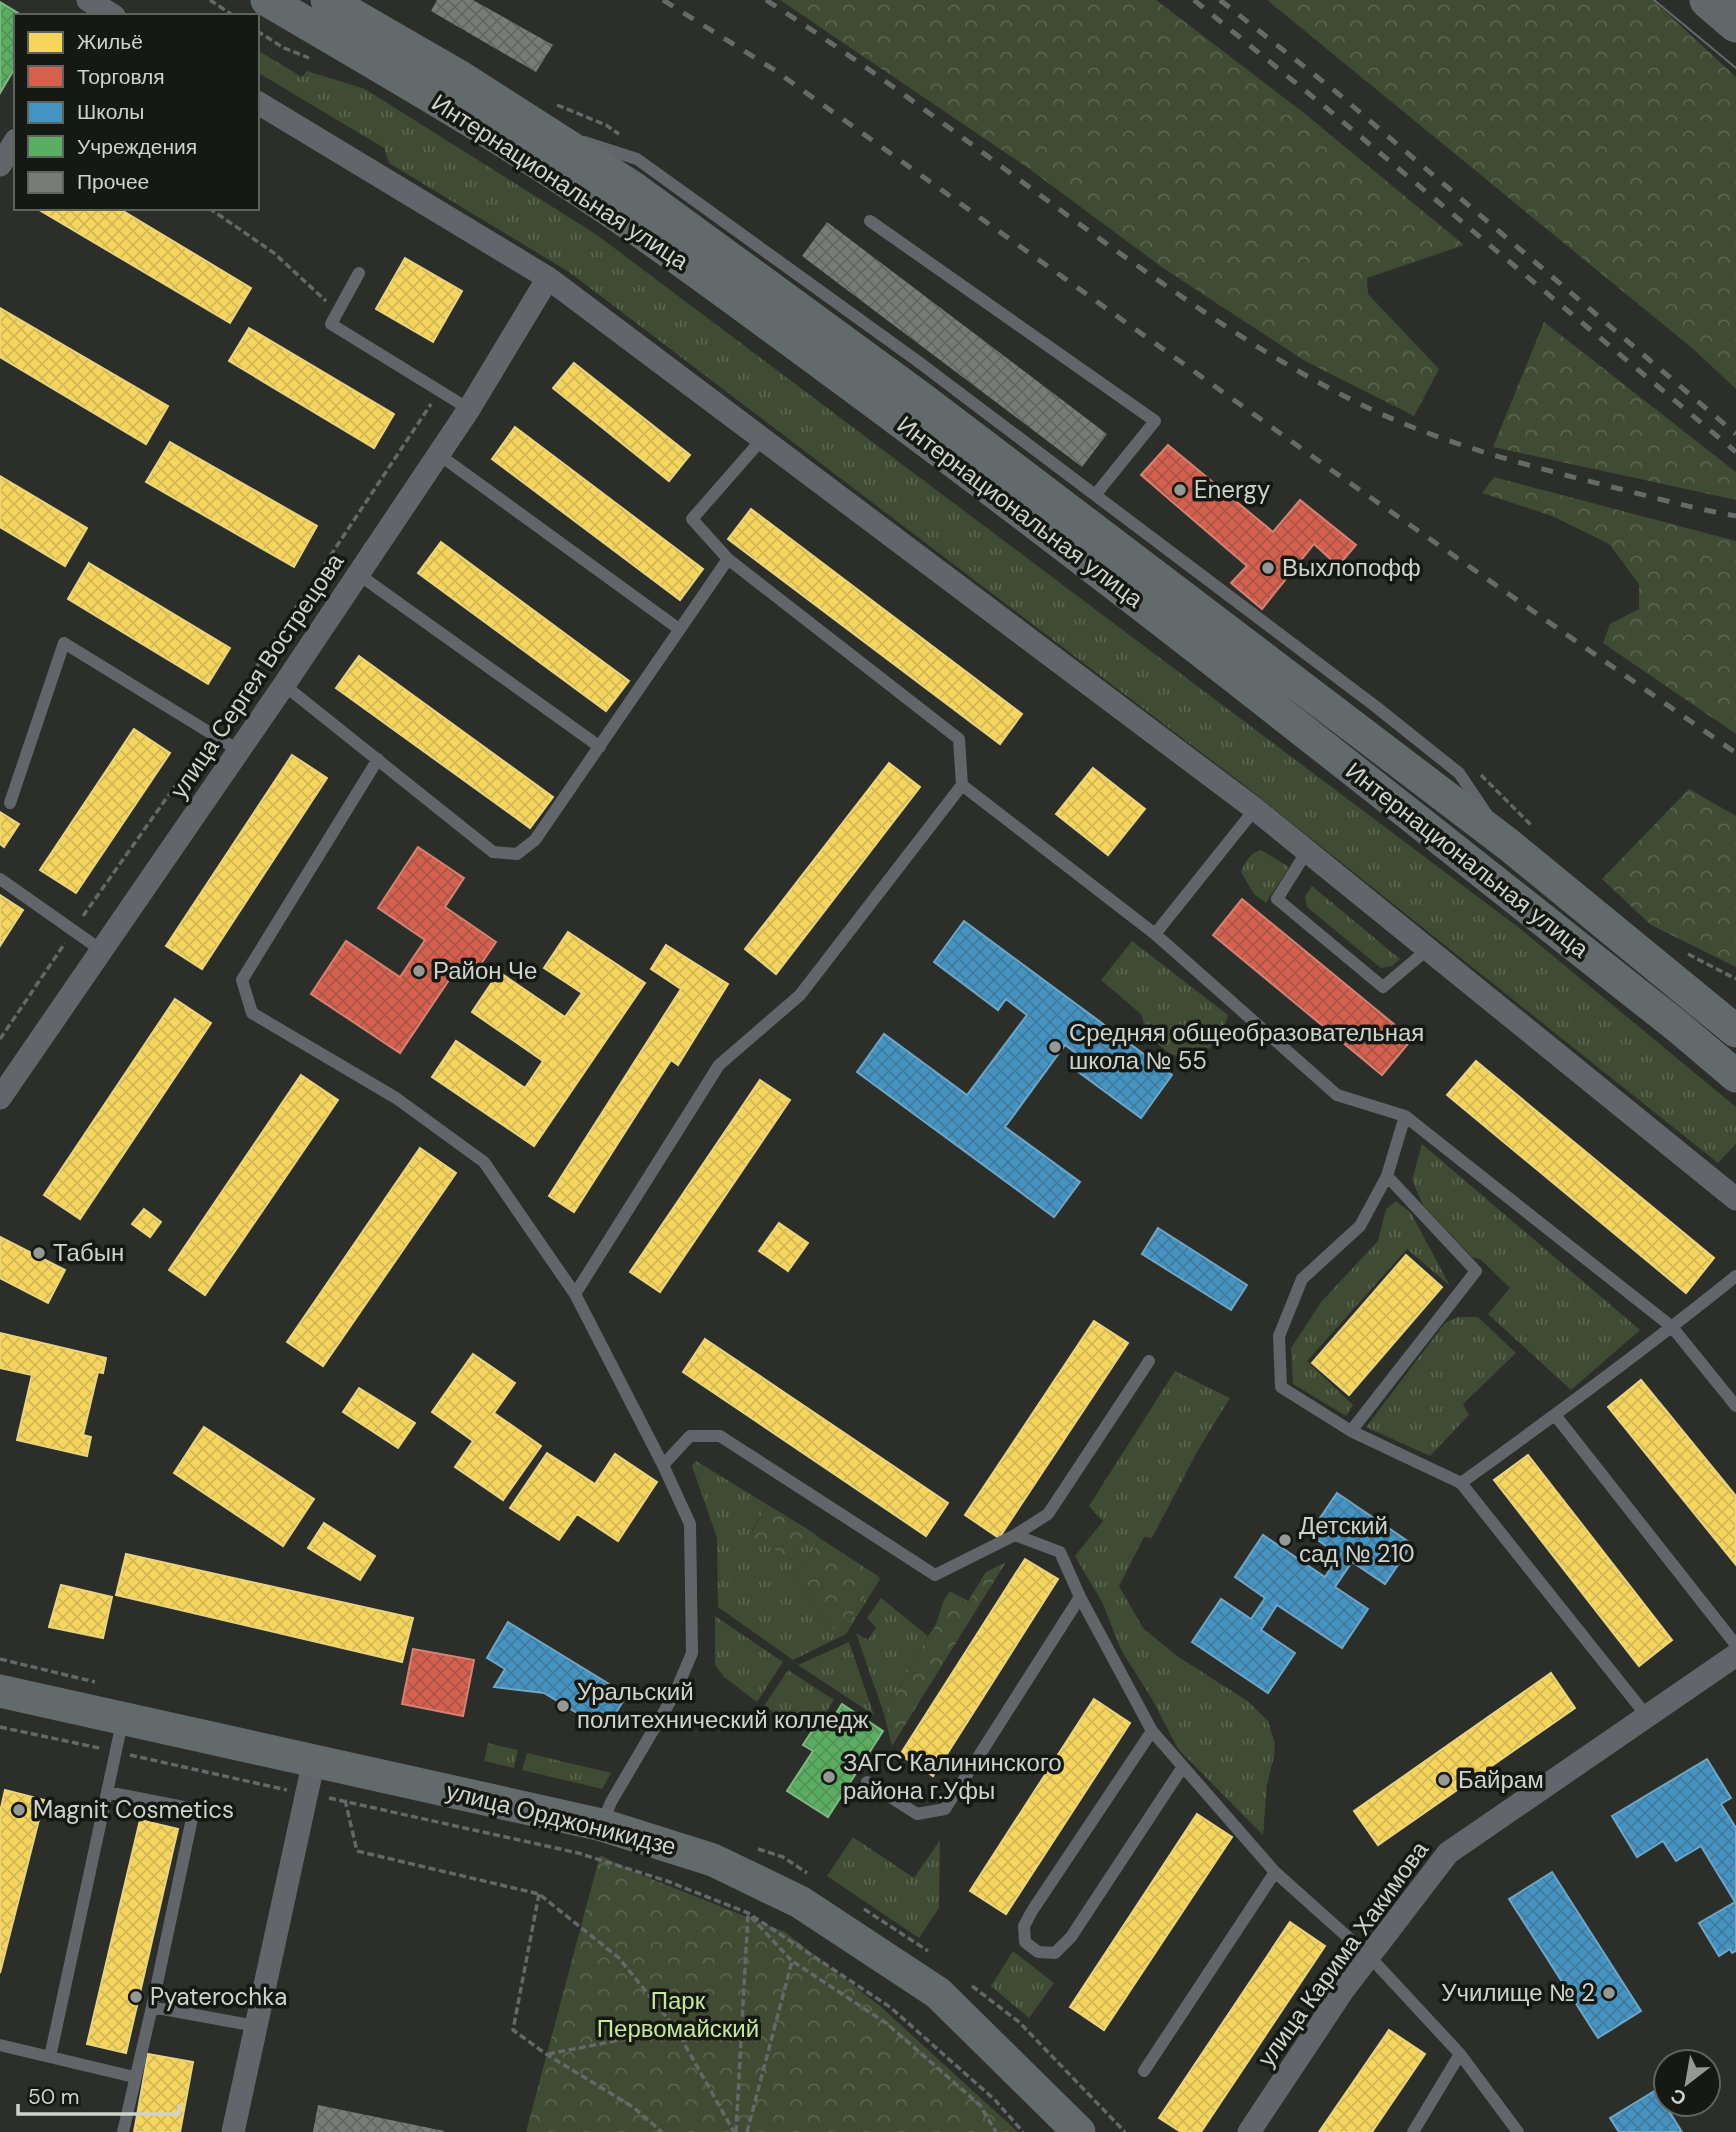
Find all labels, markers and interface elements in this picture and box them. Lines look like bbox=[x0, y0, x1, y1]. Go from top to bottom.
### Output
legend bbox=[14, 14, 259, 210]
text: Жильё bbox=[77, 28, 143, 56]
text: Торговля bbox=[77, 63, 165, 91]
street label: Интернациональная улица bbox=[426, 87, 695, 277]
text: Школы bbox=[77, 98, 144, 126]
text: Учреждения bbox=[77, 133, 197, 161]
text: Прочее bbox=[77, 168, 149, 196]
street label: Интернациональная улица bbox=[891, 409, 1150, 615]
place label: Energy bbox=[1194, 474, 1270, 505]
marker: Energy bbox=[1172, 482, 1188, 498]
street label: улица Сергея Вострецова bbox=[163, 547, 351, 804]
place label: Выхлопофф bbox=[1282, 552, 1421, 583]
marker: Выхлопофф bbox=[1260, 560, 1276, 576]
street label: Интернациональная улица bbox=[1340, 755, 1596, 965]
place label: Район Че bbox=[433, 955, 537, 986]
marker: Район Че bbox=[411, 963, 427, 979]
place label: Средняя общеобразовательная школа № 55 bbox=[1069, 1017, 1424, 1076]
marker: Средняя общеобразовательная школа № 55 bbox=[1047, 1039, 1063, 1055]
place label: Табын bbox=[53, 1237, 124, 1268]
marker: Табын bbox=[31, 1245, 47, 1261]
place label: Детский сад № 210 bbox=[1299, 1510, 1415, 1569]
marker: Детский сад № 210 bbox=[1277, 1532, 1293, 1548]
place label: Уральский политехнический колледж bbox=[577, 1676, 868, 1735]
marker: Уральский политехнический колледж bbox=[555, 1698, 571, 1714]
place label: ЗАГС Калининского района г.Уфы bbox=[843, 1747, 1061, 1806]
place label: Байрам bbox=[1458, 1764, 1544, 1795]
marker: ЗАГС Калининского района г.Уфы bbox=[821, 1769, 837, 1785]
marker: Байрам bbox=[1436, 1772, 1452, 1788]
street label: улица Орджоникидзе bbox=[443, 1775, 679, 1862]
place label: Magnit Cosmetics bbox=[33, 1794, 234, 1825]
marker: Magnit Cosmetics bbox=[11, 1802, 27, 1818]
street label: улица Карима Хакимова bbox=[1250, 1834, 1435, 2073]
place label: Училище № 2 bbox=[1441, 1977, 1595, 2008]
place label: Pyaterochka bbox=[150, 1981, 287, 2012]
park label: Парк Первомайский bbox=[597, 1985, 759, 2044]
marker: Училище № 2 bbox=[1601, 1985, 1617, 2001]
marker: Pyaterochka bbox=[128, 1989, 144, 2005]
north arrow bbox=[1652, 2048, 1722, 2118]
scale bar bbox=[18, 2072, 178, 2116]
text: 50 m bbox=[28, 2083, 79, 2111]
text: С bbox=[1666, 2083, 1691, 2111]

